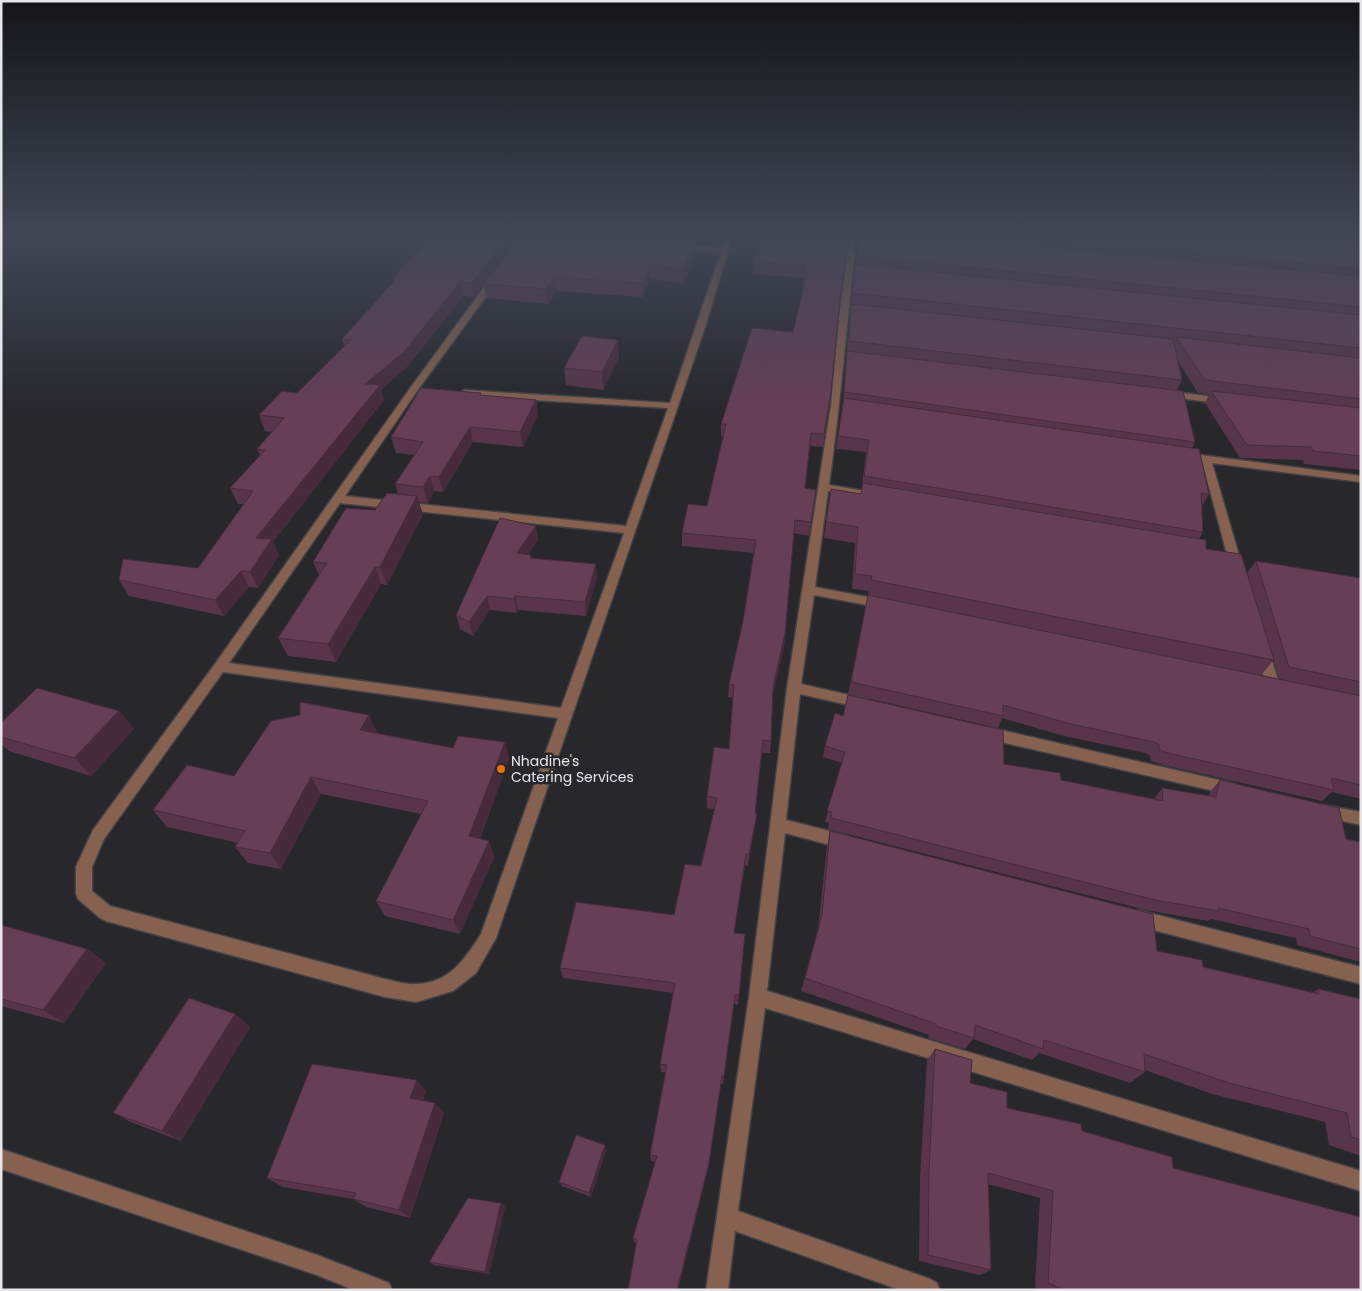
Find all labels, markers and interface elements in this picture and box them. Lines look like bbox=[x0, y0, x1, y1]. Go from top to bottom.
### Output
place label: Nhadine's Catering Services bbox=[511, 751, 634, 787]
marker: Nhadine's Catering Services bbox=[495, 763, 507, 775]

